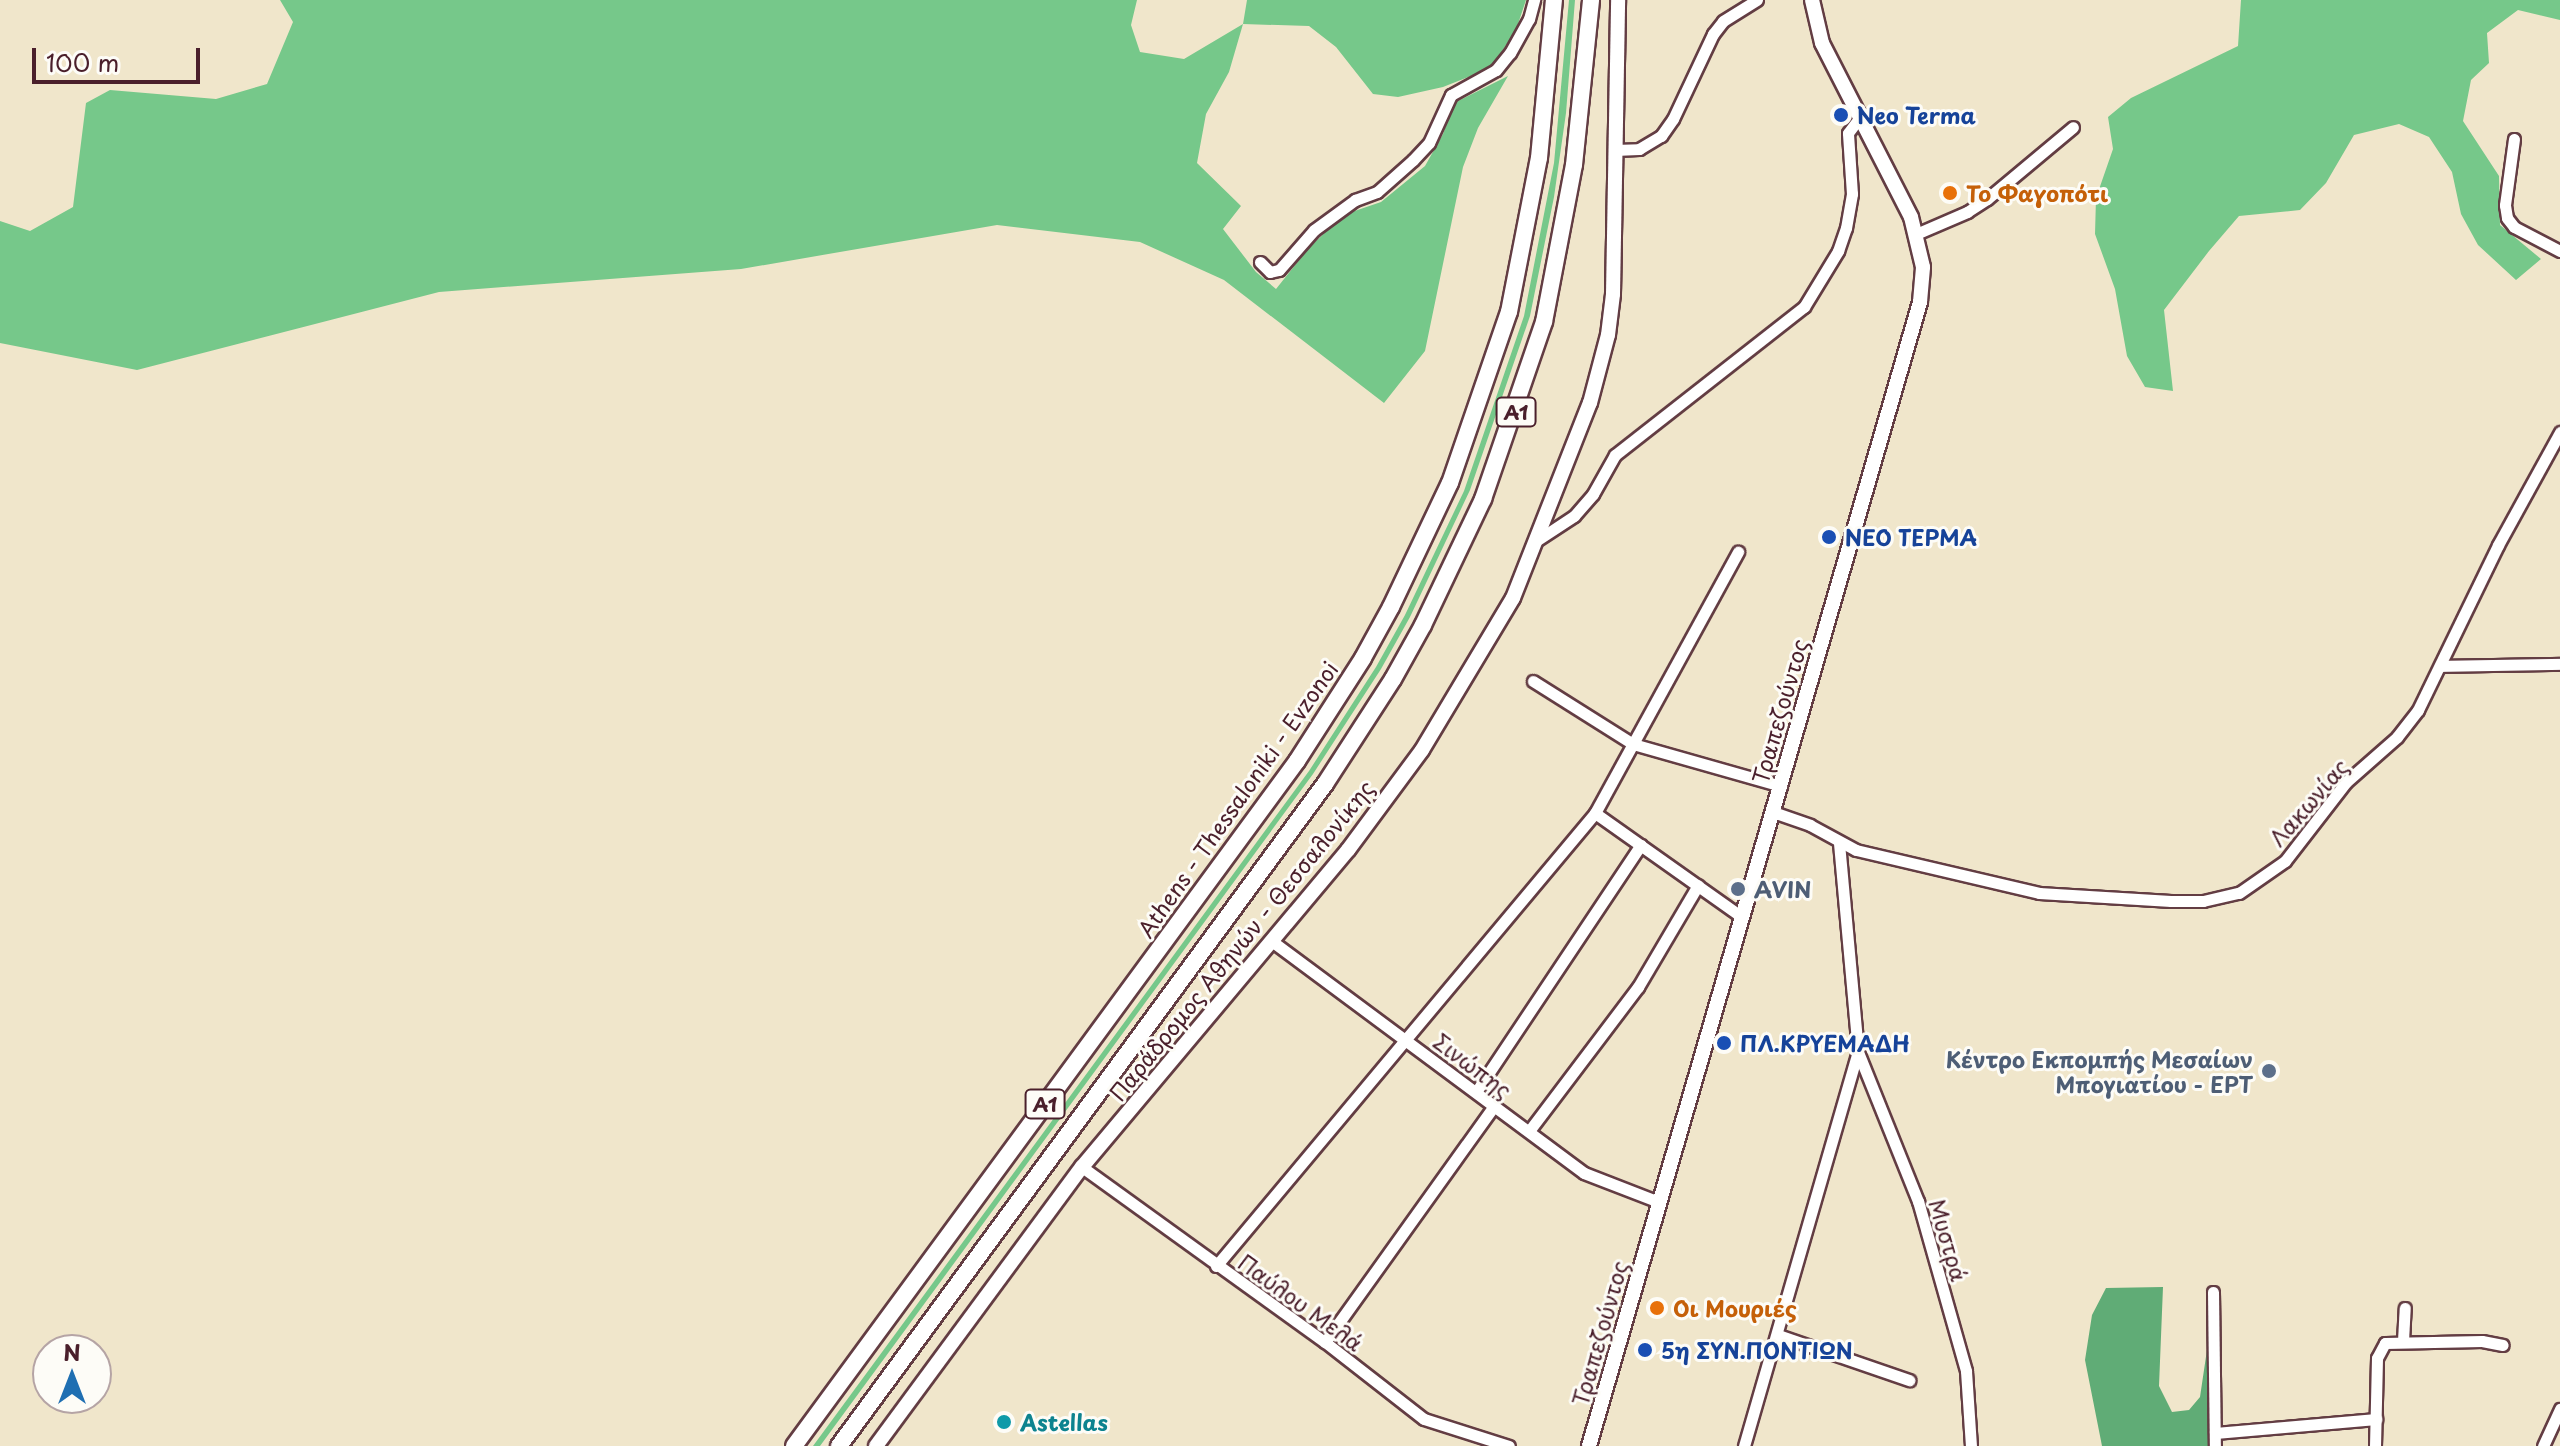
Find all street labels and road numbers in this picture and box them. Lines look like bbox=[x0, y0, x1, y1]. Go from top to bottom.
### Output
road number: Α1 bbox=[1494, 396, 1538, 428]
street label: Τραπεζούντος bbox=[1746, 636, 1812, 786]
street label: Athens - Thessaloniki - Evzonoi bbox=[1131, 655, 1343, 943]
street label: Λακωνίας bbox=[2263, 753, 2353, 851]
street label: Παράδρομος Αθηνών - Θεσσαλονίκης bbox=[1103, 774, 1379, 1106]
street label: Σινώπης bbox=[1429, 1027, 1517, 1103]
road number: Α1 bbox=[1023, 1088, 1067, 1120]
street label: Μυστρά bbox=[1925, 1196, 1973, 1284]
street label: Παύλου Μελά bbox=[1234, 1248, 1368, 1356]
street label: Τραπεζούντος bbox=[1566, 1258, 1632, 1408]

